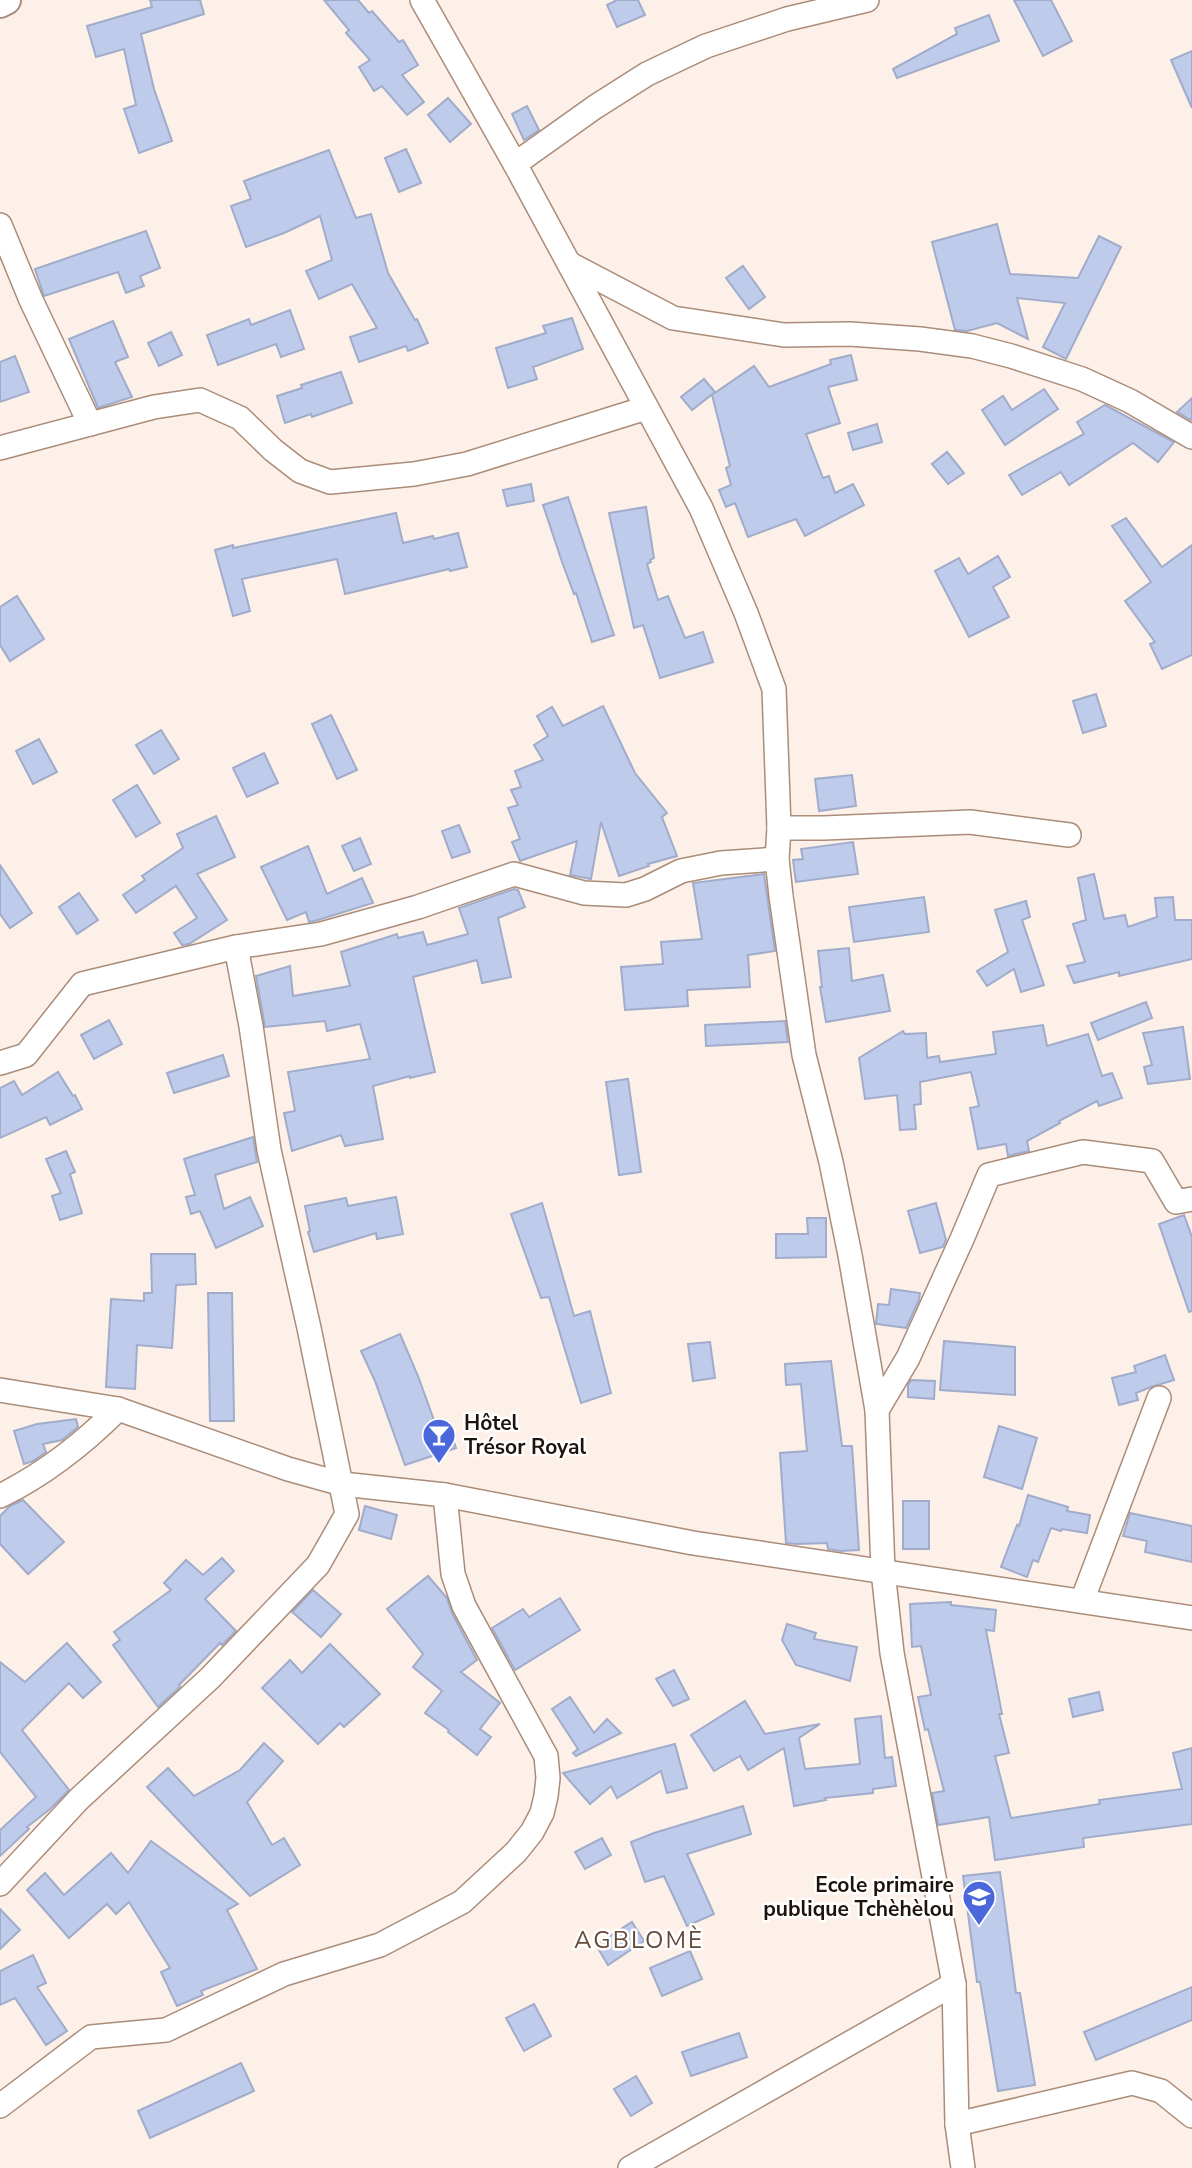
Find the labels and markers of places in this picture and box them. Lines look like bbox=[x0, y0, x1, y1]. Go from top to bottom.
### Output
place label: Hôtel Trésor Royal bbox=[464, 1409, 586, 1461]
bar icon: Hôtel Trésor Royal bbox=[420, 1416, 458, 1465]
place label: Ecole primaire publique Tchèhèlou bbox=[763, 1871, 954, 1923]
school or university icon: Ecole primaire publique Tchèhèlou bbox=[960, 1878, 998, 1927]

